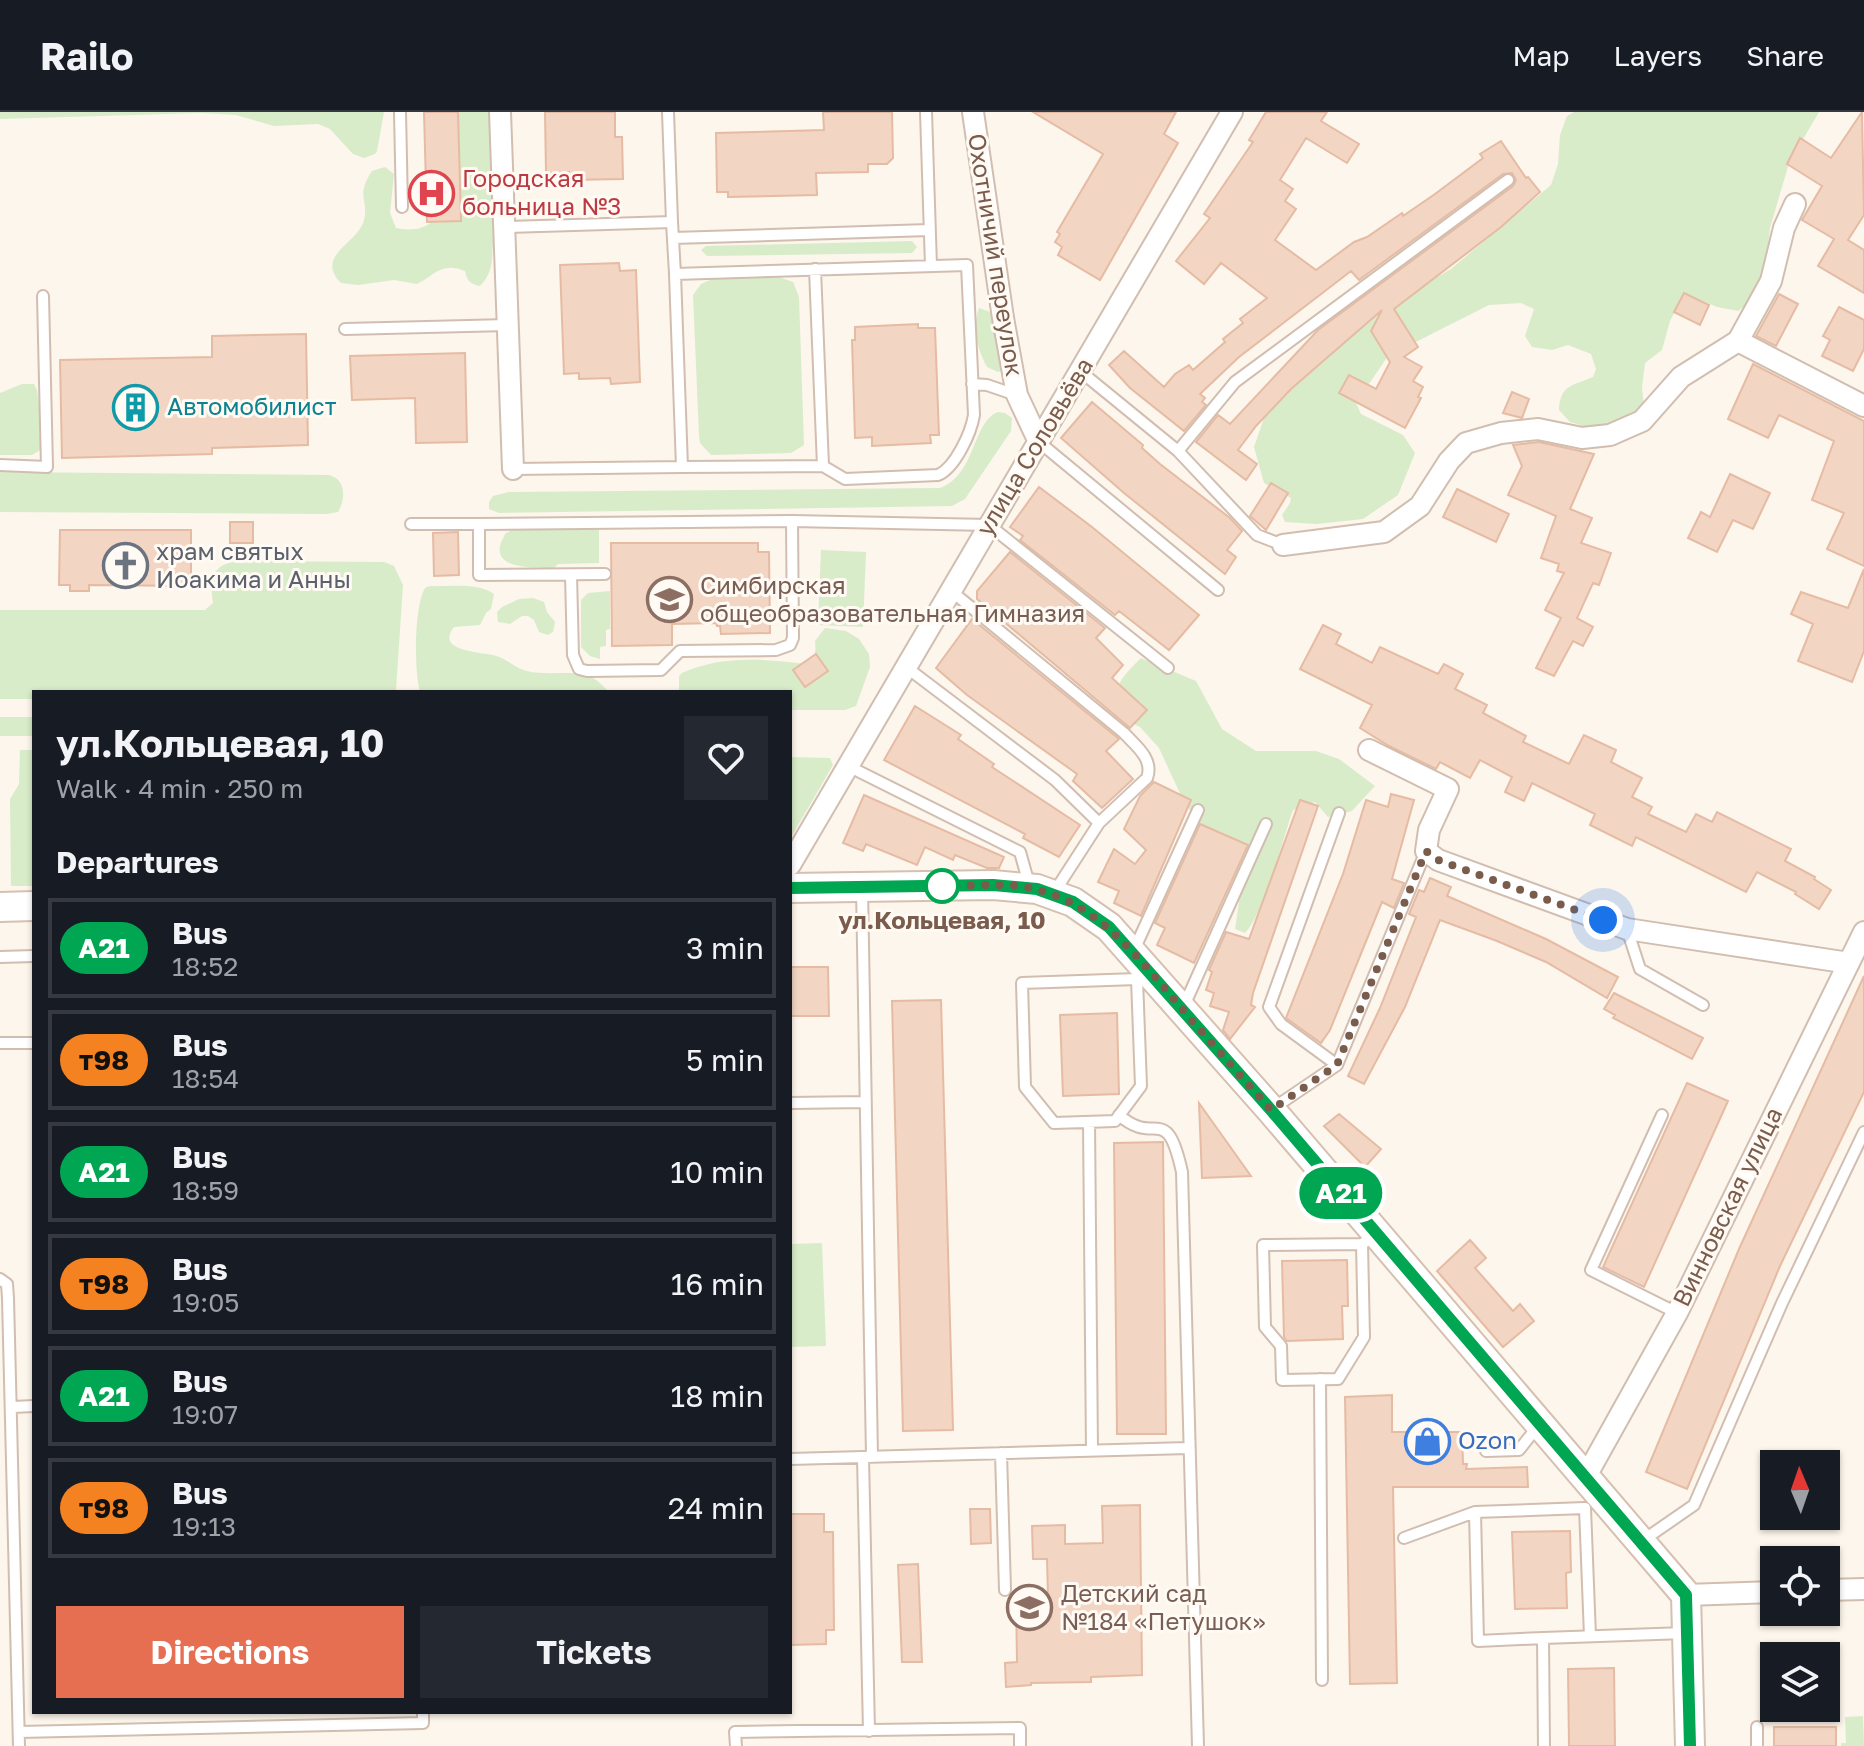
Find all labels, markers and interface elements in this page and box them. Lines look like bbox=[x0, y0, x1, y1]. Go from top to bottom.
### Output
text: Railo bbox=[40, 33, 134, 78]
text: Map bbox=[1512, 39, 1570, 72]
text: Layers bbox=[1614, 39, 1702, 72]
text: Share bbox=[1746, 39, 1824, 72]
street label: Охотничий переулок bbox=[963, 131, 1030, 379]
place label: Городская больница №3 bbox=[462, 163, 621, 220]
hospital icon: Городская больница №3 bbox=[407, 169, 455, 217]
street label: улица Соловьёва bbox=[969, 352, 1098, 541]
building icon: Автомобилист bbox=[112, 383, 160, 431]
place label: Автомобилист bbox=[167, 391, 337, 420]
place label: храм святых Иоакима и Анны bbox=[156, 536, 351, 593]
church icon: храм святых Иоакима и Анны bbox=[101, 542, 149, 590]
place label: Симбирская общеобразовательная Гимназия bbox=[700, 570, 1085, 627]
school or university icon: Симбирская общеобразовательная Гимназия bbox=[645, 576, 693, 624]
button: heart bbox=[684, 716, 768, 800]
text: ул.Кольцевая, 10 bbox=[56, 720, 384, 765]
text: Walk · 4 min · 250 m bbox=[56, 773, 303, 804]
text: Departures bbox=[56, 844, 219, 880]
marker: ул.Кольцевая, 10 bbox=[925, 869, 959, 903]
your location bbox=[1583, 900, 1623, 940]
place label: ул.Кольцевая, 10 bbox=[838, 905, 1046, 934]
text: Bus bbox=[172, 915, 228, 951]
text: 3 min bbox=[686, 930, 764, 966]
text: А21 bbox=[78, 931, 130, 964]
text: 18:52 bbox=[172, 951, 238, 982]
text: Bus bbox=[172, 1027, 228, 1063]
text: 5 min bbox=[686, 1042, 764, 1078]
text: т98 bbox=[79, 1043, 129, 1076]
text: 18:54 bbox=[172, 1063, 239, 1094]
street label: Винновская улица bbox=[1666, 1102, 1788, 1311]
text: Bus bbox=[172, 1139, 228, 1175]
text: 10 min bbox=[670, 1154, 764, 1190]
text: А21 bbox=[78, 1155, 130, 1188]
line badge: А21 bbox=[1295, 1167, 1387, 1219]
text: 18:59 bbox=[172, 1175, 239, 1206]
text: А21 bbox=[1315, 1176, 1367, 1209]
text: Bus bbox=[172, 1251, 228, 1287]
text: 16 min bbox=[671, 1266, 764, 1302]
text: т98 bbox=[79, 1267, 129, 1300]
text: 19:05 bbox=[172, 1287, 239, 1318]
text: Bus bbox=[172, 1363, 228, 1399]
text: 18 min bbox=[671, 1378, 764, 1414]
text: А21 bbox=[78, 1379, 130, 1412]
text: 19:07 bbox=[172, 1399, 238, 1430]
shop icon: Ozon bbox=[1403, 1417, 1451, 1465]
place label: Ozon bbox=[1458, 1425, 1517, 1454]
north arrow bbox=[1760, 1450, 1840, 1530]
map controls bbox=[1760, 1450, 1840, 1722]
text: Bus bbox=[172, 1475, 228, 1511]
text: 24 min bbox=[668, 1490, 764, 1526]
text: т98 bbox=[79, 1491, 129, 1524]
text: 19:13 bbox=[172, 1511, 236, 1542]
button: locate bbox=[1760, 1546, 1840, 1626]
place label: Детский сад №184 «Петушок» bbox=[1061, 1578, 1266, 1635]
school or university icon: Детский сад №184 «Петушок» bbox=[1006, 1584, 1054, 1632]
button: Directions bbox=[56, 1606, 404, 1698]
button: Tickets bbox=[420, 1606, 768, 1698]
button: layers bbox=[1760, 1642, 1840, 1722]

